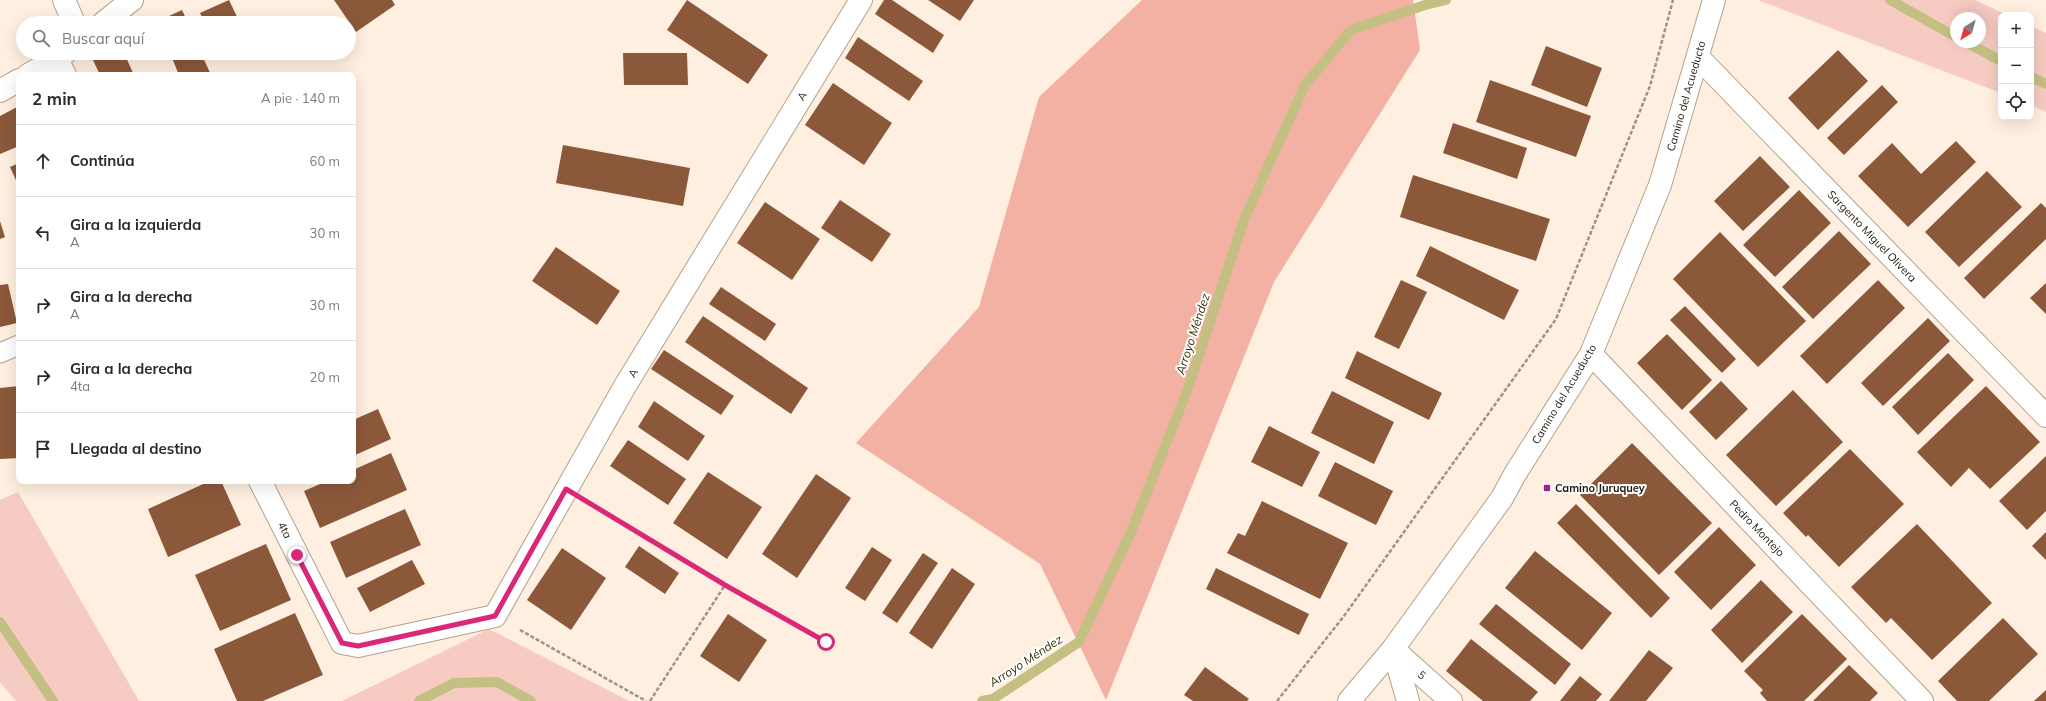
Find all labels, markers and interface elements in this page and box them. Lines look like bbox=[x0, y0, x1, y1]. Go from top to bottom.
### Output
north arrow bbox=[1950, 12, 1986, 48]
map controls bbox=[1998, 12, 2034, 120]
button: + bbox=[1998, 12, 2034, 48]
search box bbox=[16, 16, 356, 60]
icon: search bbox=[30, 27, 52, 49]
text: Buscar aquí bbox=[62, 29, 144, 48]
street label: Camino del Acueducto bbox=[1664, 39, 1708, 153]
button: − bbox=[1998, 48, 2034, 84]
button: locate bbox=[1998, 84, 2034, 120]
text: 2 min bbox=[32, 88, 77, 109]
street label: A bbox=[794, 89, 810, 103]
text: A pie · 140 m bbox=[261, 90, 340, 106]
icon: ahead bbox=[32, 150, 54, 172]
text: Continúa bbox=[70, 151, 135, 170]
text: 60 m bbox=[310, 153, 340, 169]
street label: Sargento Miguel Olivera bbox=[1825, 187, 1919, 285]
text: Gira a la izquierda bbox=[70, 215, 201, 234]
icon: left bbox=[32, 222, 54, 244]
text: 30 m bbox=[310, 225, 340, 241]
text: A bbox=[70, 234, 80, 250]
text: Gira a la derecha bbox=[70, 287, 192, 306]
water label: Arroyo Méndez bbox=[1172, 291, 1213, 377]
icon: right bbox=[32, 294, 54, 316]
text: 30 m bbox=[310, 297, 340, 313]
text: A bbox=[70, 306, 80, 322]
street label: Camino del Acueducto bbox=[1529, 341, 1599, 447]
text: Gira a la derecha bbox=[70, 359, 192, 378]
icon: right bbox=[32, 366, 54, 388]
street label: A bbox=[625, 366, 641, 380]
text: 20 m bbox=[310, 369, 340, 385]
text: 4ta bbox=[70, 378, 90, 394]
icon: arrive bbox=[32, 438, 54, 460]
text: Llegada al destino bbox=[70, 439, 202, 458]
place label: Camino Juruquey bbox=[1555, 481, 1645, 495]
marker: Camino Juruquey bbox=[1542, 483, 1552, 493]
street label: Pedro Montejo bbox=[1726, 497, 1788, 559]
street label: 4ta bbox=[275, 519, 295, 541]
route end bbox=[288, 546, 306, 564]
water label: Arroyo Méndez bbox=[985, 631, 1066, 690]
route start bbox=[817, 633, 835, 651]
street label: 5 bbox=[1415, 668, 1429, 683]

